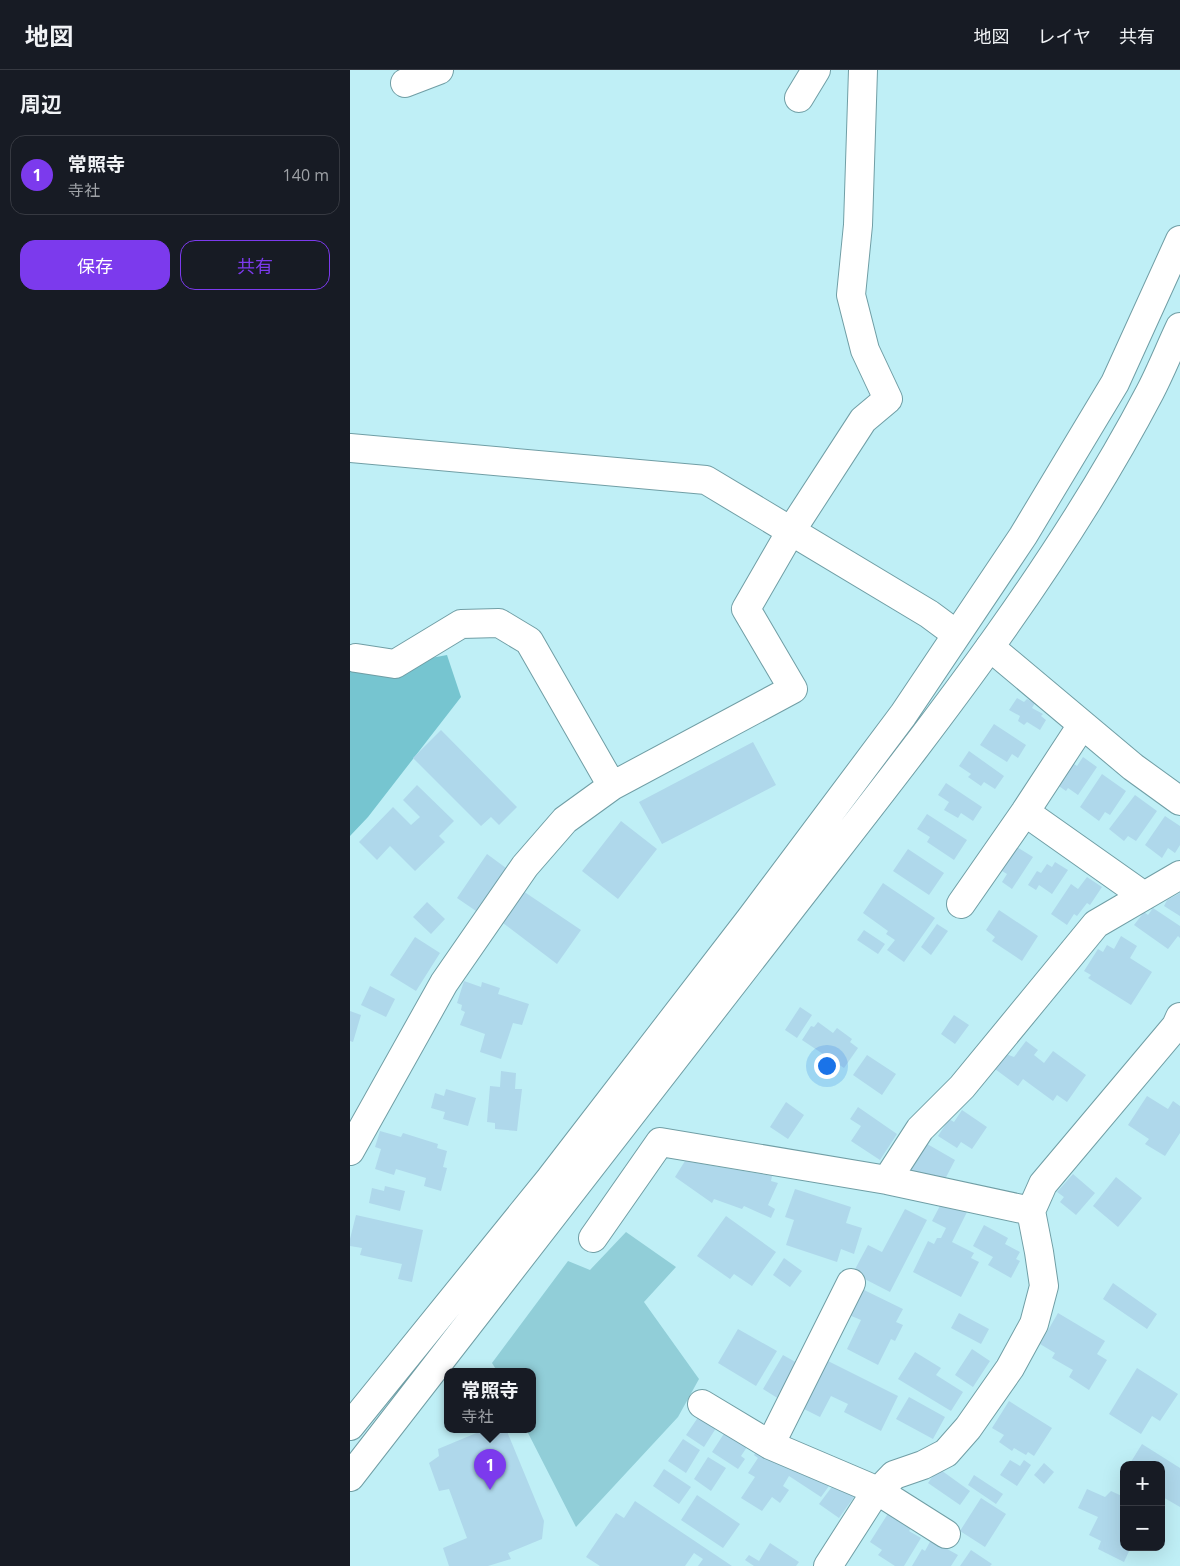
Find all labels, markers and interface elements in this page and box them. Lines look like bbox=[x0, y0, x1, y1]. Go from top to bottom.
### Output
text: 地図 bbox=[25, 19, 73, 52]
text: 地図 bbox=[974, 24, 1010, 48]
text: レイヤ bbox=[1038, 24, 1091, 48]
text: 共有 bbox=[1119, 24, 1155, 48]
text: 周辺 bbox=[20, 90, 62, 118]
text: 常照寺 bbox=[68, 151, 125, 177]
text: 1 bbox=[32, 164, 42, 186]
text: 140 m bbox=[283, 164, 329, 186]
text: 寺社 bbox=[68, 179, 100, 201]
button: 保存 bbox=[20, 240, 170, 290]
button: 共有 bbox=[180, 240, 330, 290]
your location bbox=[814, 1053, 840, 1079]
popup bbox=[444, 1368, 536, 1433]
text: 常照寺 bbox=[461, 1377, 519, 1403]
text: 寺社 bbox=[461, 1405, 494, 1427]
pin: 1 bbox=[474, 1449, 506, 1490]
map controls bbox=[1120, 1461, 1165, 1551]
button: + bbox=[1120, 1461, 1165, 1506]
button: − bbox=[1120, 1506, 1165, 1551]

